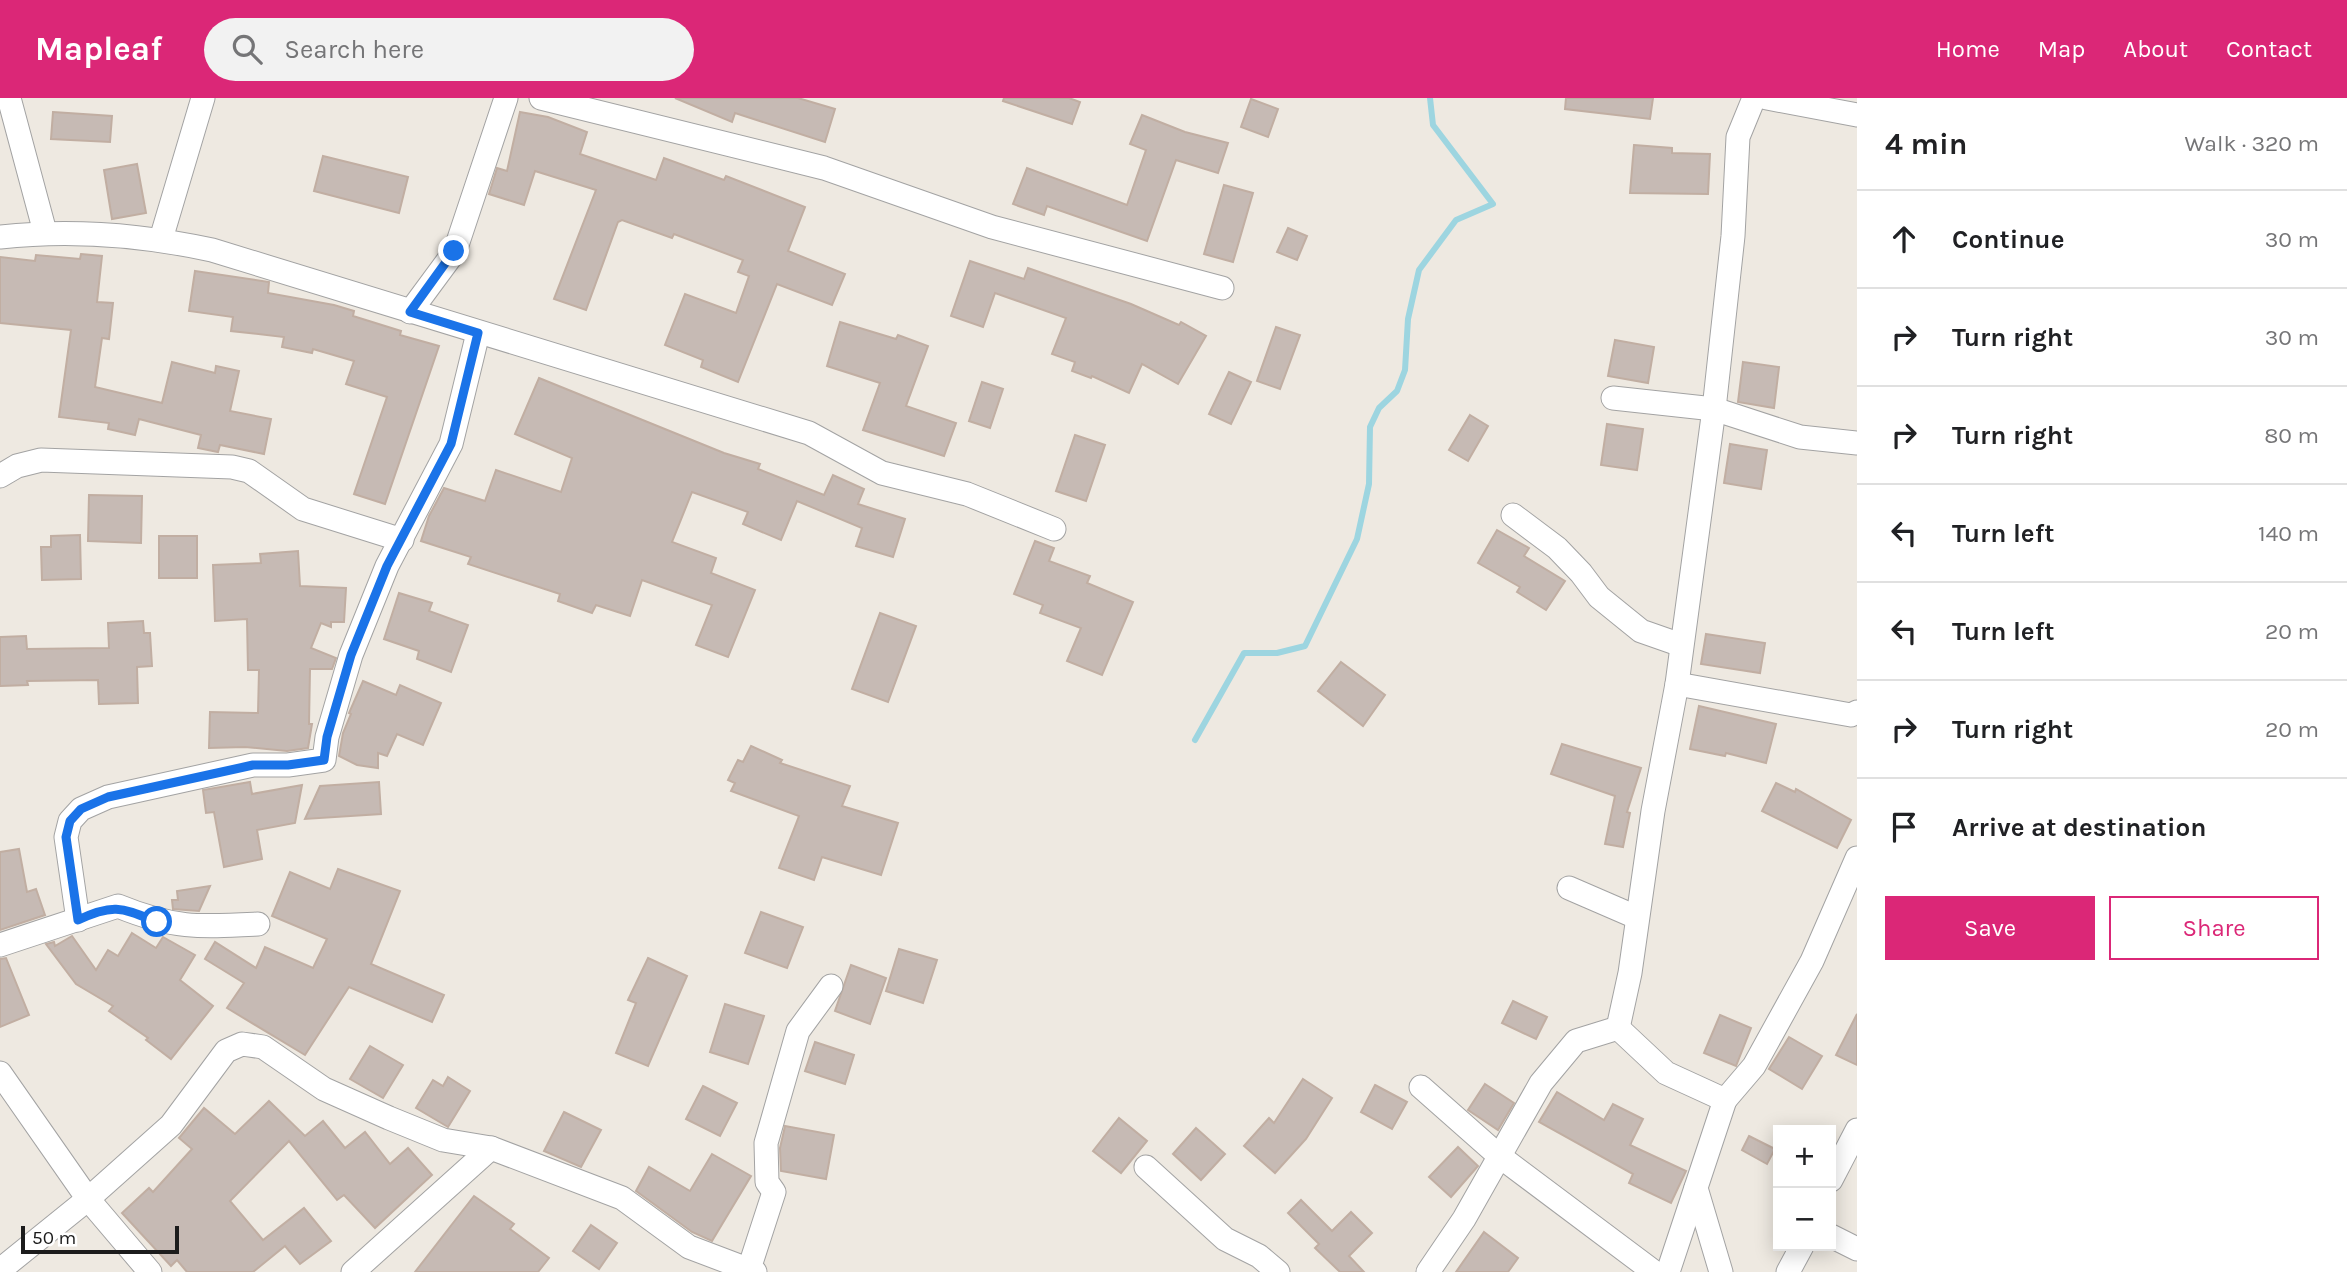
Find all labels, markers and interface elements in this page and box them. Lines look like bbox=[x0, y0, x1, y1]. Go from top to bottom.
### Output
search box bbox=[204, 18, 694, 81]
text: Mapleaf bbox=[35, 30, 162, 68]
icon: search bbox=[228, 30, 266, 68]
text: Search here bbox=[284, 34, 424, 65]
text: Home bbox=[1936, 35, 2000, 63]
text: Map bbox=[2038, 35, 2085, 63]
text: About bbox=[2123, 35, 2188, 63]
text: Contact bbox=[2226, 35, 2312, 63]
text: 4 min bbox=[1885, 126, 1967, 162]
text: Walk · 320 m bbox=[2185, 130, 2319, 157]
icon: ahead bbox=[1885, 220, 1923, 258]
text: Continue bbox=[1952, 224, 2064, 255]
text: 30 m bbox=[2265, 226, 2319, 253]
route end bbox=[438, 235, 469, 266]
icon: right bbox=[1885, 318, 1923, 356]
text: Turn right bbox=[1952, 322, 2073, 353]
text: 30 m bbox=[2265, 324, 2319, 351]
icon: right bbox=[1885, 416, 1923, 454]
text: Turn right bbox=[1952, 420, 2073, 451]
text: 80 m bbox=[2264, 422, 2319, 449]
icon: left bbox=[1885, 514, 1923, 552]
text: Turn left bbox=[1952, 518, 2054, 549]
text: 140 m bbox=[2258, 520, 2319, 547]
icon: left bbox=[1885, 612, 1923, 650]
text: Turn left bbox=[1952, 616, 2054, 647]
text: 20 m bbox=[2265, 618, 2319, 645]
icon: right bbox=[1885, 710, 1923, 748]
text: Turn right bbox=[1952, 714, 2073, 745]
text: 20 m bbox=[2265, 716, 2319, 743]
icon: arrive bbox=[1885, 808, 1923, 846]
text: Arrive at destination bbox=[1952, 812, 2206, 843]
button: Save bbox=[1885, 896, 2095, 960]
button: Share bbox=[2109, 896, 2319, 960]
route start bbox=[141, 906, 172, 937]
map controls bbox=[1773, 1125, 1836, 1251]
button: + bbox=[1773, 1125, 1836, 1188]
button: − bbox=[1773, 1188, 1836, 1251]
scale bar bbox=[21, 1223, 178, 1255]
text: 50 m bbox=[32, 1227, 76, 1249]

